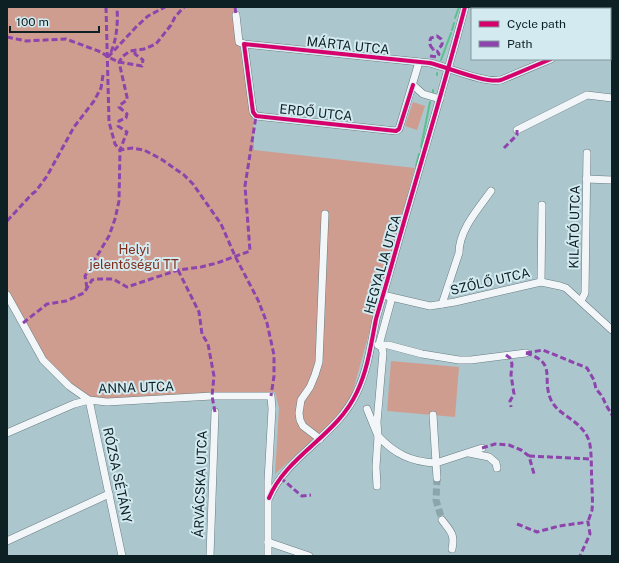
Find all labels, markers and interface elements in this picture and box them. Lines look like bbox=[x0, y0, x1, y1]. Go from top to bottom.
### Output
scale bar bbox=[10, 8, 99, 34]
legend bbox=[471, 8, 611, 60]
text: 100 m bbox=[16, 15, 49, 29]
text: Cycle path bbox=[507, 17, 566, 31]
street label: MÁRTA UTCA bbox=[306, 33, 390, 57]
text: Path bbox=[507, 37, 533, 51]
street label: ERDŐ UTCA bbox=[279, 100, 353, 124]
street label: KILÁTÓ UTCA bbox=[565, 185, 583, 269]
street label: HEGYALJA UTCA bbox=[361, 213, 404, 316]
park label: Helyi jelentőségű TT bbox=[88, 242, 179, 272]
street label: SZŐLŐ UTCA bbox=[449, 264, 531, 298]
street label: ANNA UTCA bbox=[98, 379, 174, 396]
street label: RÓZSA SÉTÁNY bbox=[100, 426, 136, 524]
street label: ÁRVÁCSKA UTCA bbox=[190, 430, 210, 538]

